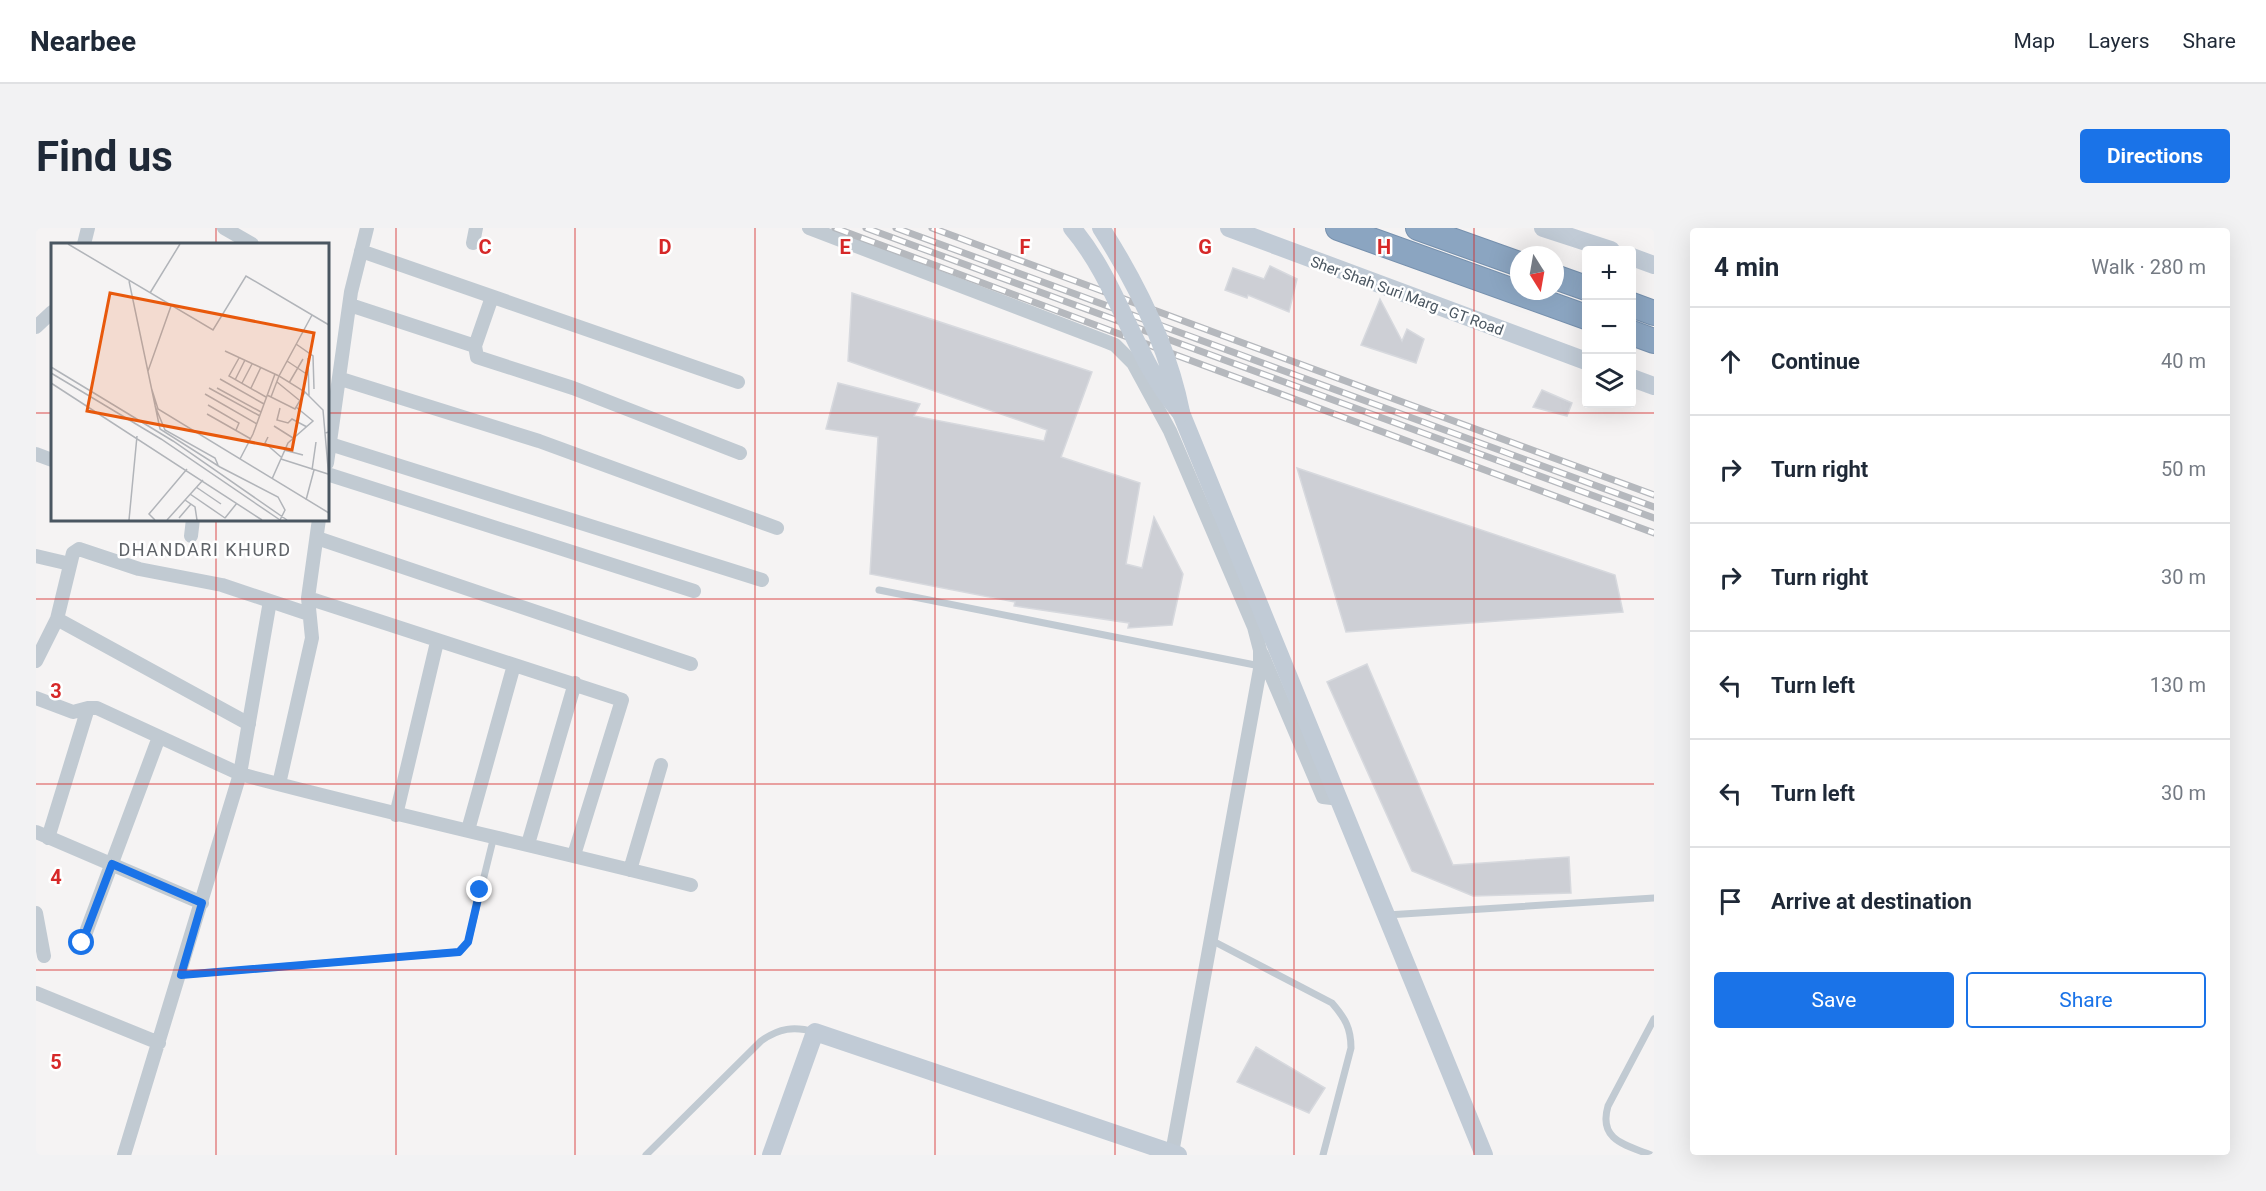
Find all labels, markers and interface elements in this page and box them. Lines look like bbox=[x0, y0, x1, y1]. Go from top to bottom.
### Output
text: Nearbee bbox=[30, 25, 136, 58]
text: Map bbox=[2013, 29, 2055, 53]
text: Layers bbox=[2088, 29, 2149, 53]
text: Share bbox=[2182, 29, 2236, 53]
button: Directions bbox=[2080, 129, 2230, 183]
text: Find us bbox=[36, 132, 173, 181]
text: C bbox=[478, 235, 492, 259]
text: D bbox=[659, 235, 672, 259]
text: E bbox=[839, 235, 851, 259]
text: F bbox=[1020, 235, 1031, 259]
text: G bbox=[1198, 235, 1212, 259]
text: H bbox=[1377, 235, 1391, 259]
inset map bbox=[51, 243, 328, 520]
north arrow bbox=[1510, 246, 1564, 300]
map controls bbox=[1582, 246, 1636, 408]
button: + bbox=[1582, 246, 1636, 300]
text: 4 min bbox=[1714, 252, 1779, 282]
street label: Sher Shah Suri Marg - GT Road bbox=[1308, 253, 1506, 339]
text: Walk · 280 m bbox=[2091, 255, 2206, 279]
button: − bbox=[1582, 300, 1636, 354]
icon: ahead bbox=[1714, 345, 1747, 378]
text: Continue bbox=[1771, 349, 1860, 374]
text: 40 m bbox=[2161, 349, 2206, 373]
button: layers bbox=[1582, 354, 1636, 408]
icon: right bbox=[1714, 453, 1747, 486]
text: Turn right bbox=[1771, 457, 1868, 482]
text: 50 m bbox=[2161, 457, 2206, 481]
district label: DHANDARI KHURD bbox=[119, 539, 291, 560]
icon: right bbox=[1714, 561, 1747, 594]
text: Turn right bbox=[1771, 565, 1868, 590]
text: 30 m bbox=[2161, 565, 2206, 589]
icon: left bbox=[1714, 669, 1747, 702]
text: Turn left bbox=[1771, 673, 1855, 698]
text: 130 m bbox=[2150, 673, 2206, 697]
text: 3 bbox=[50, 679, 62, 703]
icon: left bbox=[1714, 777, 1747, 810]
text: Turn left bbox=[1771, 781, 1855, 806]
text: 30 m bbox=[2161, 781, 2206, 805]
text: 4 bbox=[50, 865, 62, 889]
route end bbox=[466, 876, 492, 902]
icon: arrive bbox=[1714, 885, 1747, 918]
text: Arrive at destination bbox=[1771, 889, 1972, 914]
route start bbox=[68, 929, 94, 955]
button: Save bbox=[1714, 972, 1954, 1028]
button: Share bbox=[1966, 972, 2206, 1028]
text: 5 bbox=[50, 1050, 62, 1074]

